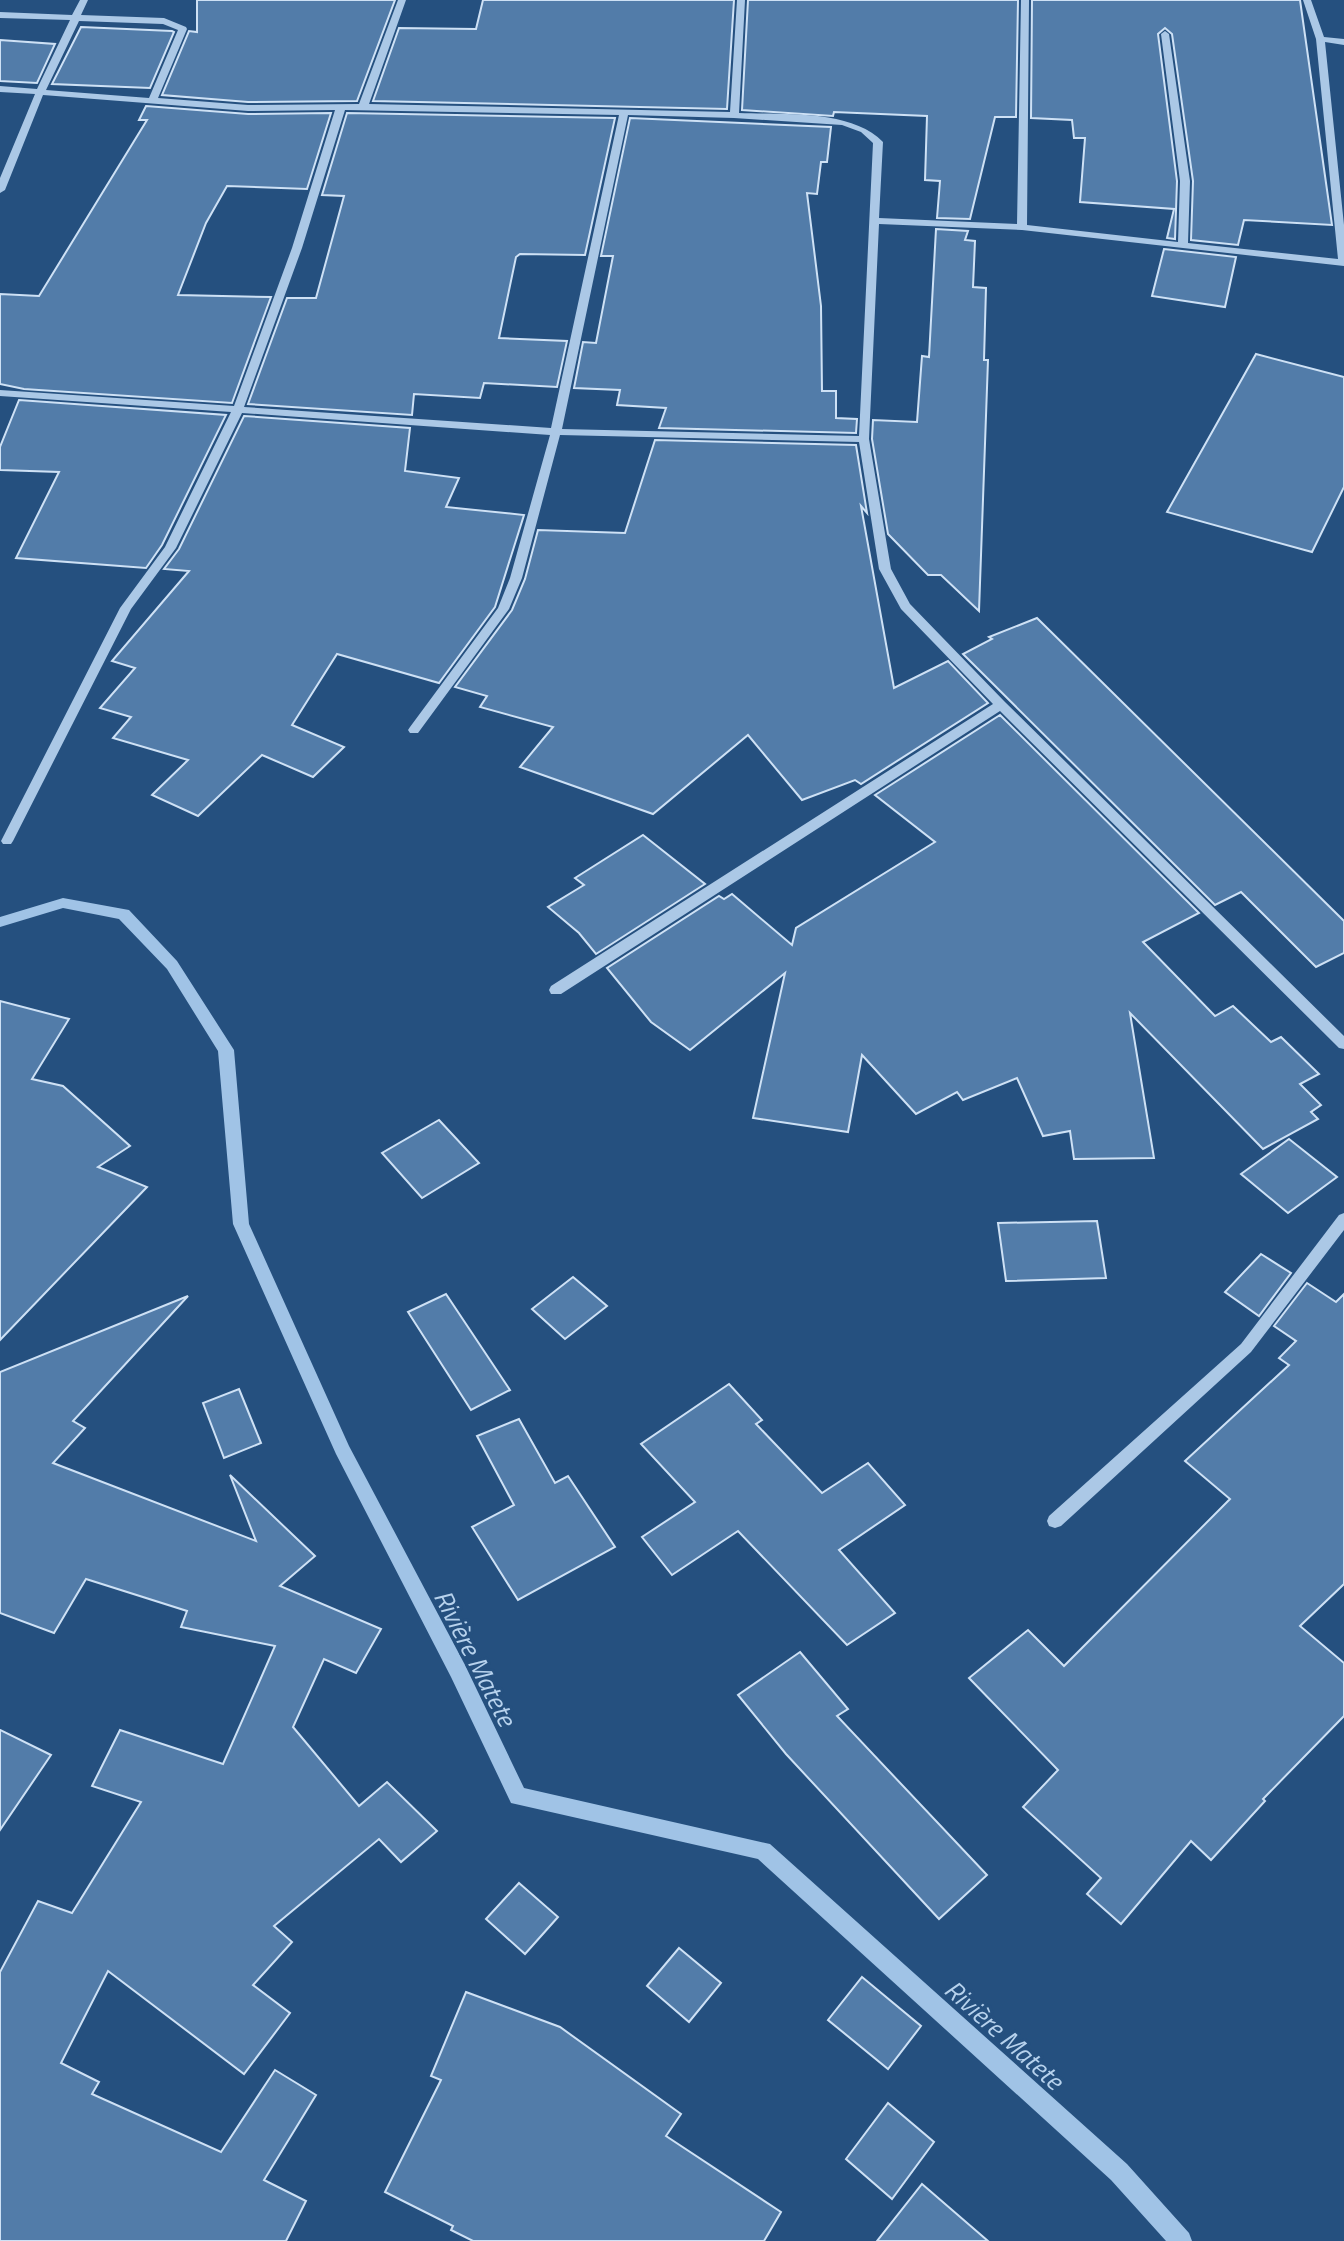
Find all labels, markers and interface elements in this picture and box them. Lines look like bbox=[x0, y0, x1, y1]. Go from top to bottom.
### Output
water label: Rivière Matete bbox=[424, 1583, 527, 1735]
water label: Rivière Matete bbox=[936, 1970, 1074, 2100]

